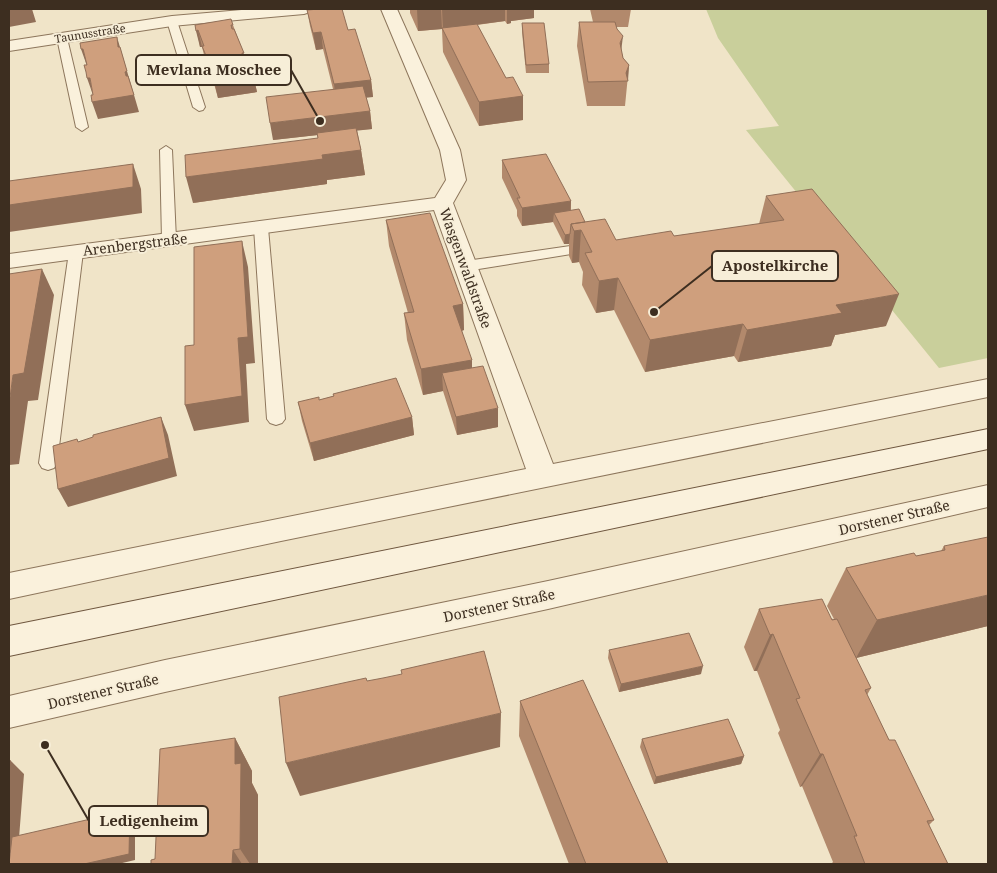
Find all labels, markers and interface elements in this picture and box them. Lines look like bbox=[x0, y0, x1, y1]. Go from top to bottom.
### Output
street label: Taunusstraße bbox=[53, 20, 127, 46]
callout: Mevlana Moschee bbox=[136, 55, 291, 85]
text: Mevlana Moschee bbox=[147, 59, 281, 79]
street label: Wasgenwaldstraße bbox=[435, 205, 497, 331]
street label: Arenbergstraße bbox=[82, 228, 188, 260]
callout: Apostelkirche bbox=[712, 251, 838, 281]
text: Apostelkirche bbox=[722, 255, 828, 275]
street label: Dorstener Straße bbox=[837, 495, 951, 539]
street label: Dorstener Straße bbox=[441, 584, 557, 626]
street label: Dorstener Straße bbox=[46, 669, 160, 713]
callout: Ledigenheim bbox=[89, 806, 208, 836]
text: Ledigenheim bbox=[99, 810, 199, 830]

